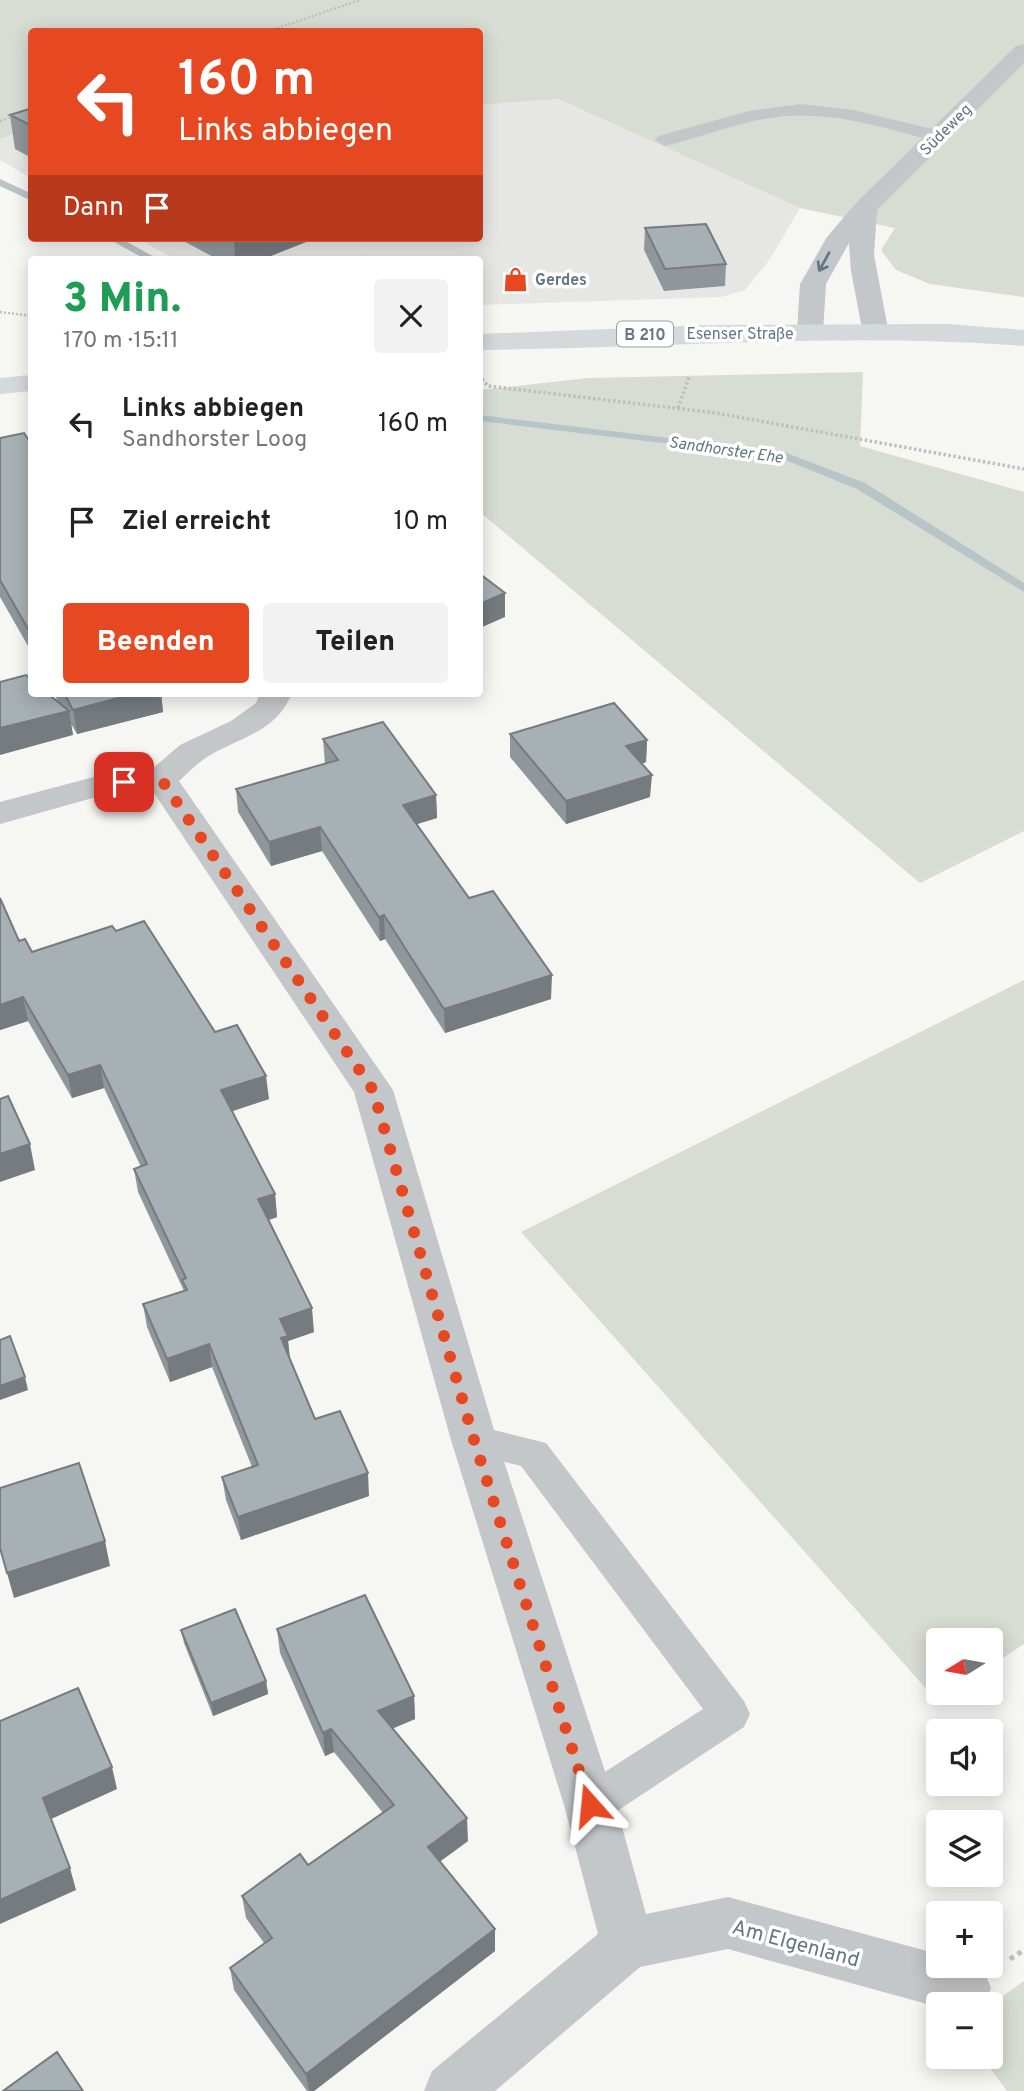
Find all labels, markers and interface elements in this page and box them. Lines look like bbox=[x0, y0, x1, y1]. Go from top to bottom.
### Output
text: 160 m bbox=[178, 51, 315, 113]
icon: left bbox=[63, 56, 154, 147]
street label: Südeweg bbox=[916, 100, 977, 161]
text: Links abbiegen bbox=[178, 112, 393, 152]
icon: arrive bbox=[138, 189, 176, 227]
text: Dann bbox=[63, 192, 124, 225]
one-way arrow bbox=[817, 251, 831, 271]
shop icon: Gerdes bbox=[501, 265, 529, 293]
place label: Gerdes bbox=[535, 271, 587, 291]
text: 3 Min. bbox=[63, 274, 181, 327]
button: close bbox=[374, 279, 448, 353]
road number: B 210 bbox=[617, 322, 673, 346]
street label: Esenser Straße bbox=[686, 325, 794, 345]
text: 170 m · 15:11 bbox=[63, 327, 178, 356]
text: Links abbiegen bbox=[122, 393, 304, 426]
icon: left bbox=[63, 405, 101, 443]
text: 160 m bbox=[378, 408, 448, 441]
text: Sandhorster Loog bbox=[122, 426, 307, 455]
water label: Sandhorster Ehe bbox=[667, 433, 785, 469]
icon: arrive bbox=[63, 503, 101, 541]
text: Ziel erreicht bbox=[122, 506, 271, 539]
text: 10 m bbox=[393, 506, 448, 539]
button: Beenden bbox=[63, 603, 249, 683]
button: Teilen bbox=[263, 603, 448, 683]
pin bbox=[94, 752, 154, 812]
icon: arrive bbox=[105, 763, 143, 801]
north arrow bbox=[926, 1628, 1003, 1704]
map controls bbox=[926, 1628, 1003, 2069]
button: sound bbox=[926, 1719, 1003, 1796]
position arrow bbox=[553, 1768, 627, 1842]
button: layers bbox=[926, 1810, 1003, 1887]
button: + bbox=[926, 1901, 1003, 1978]
street label: Am Elgenland bbox=[729, 1914, 862, 1974]
button: − bbox=[926, 1992, 1003, 2069]

